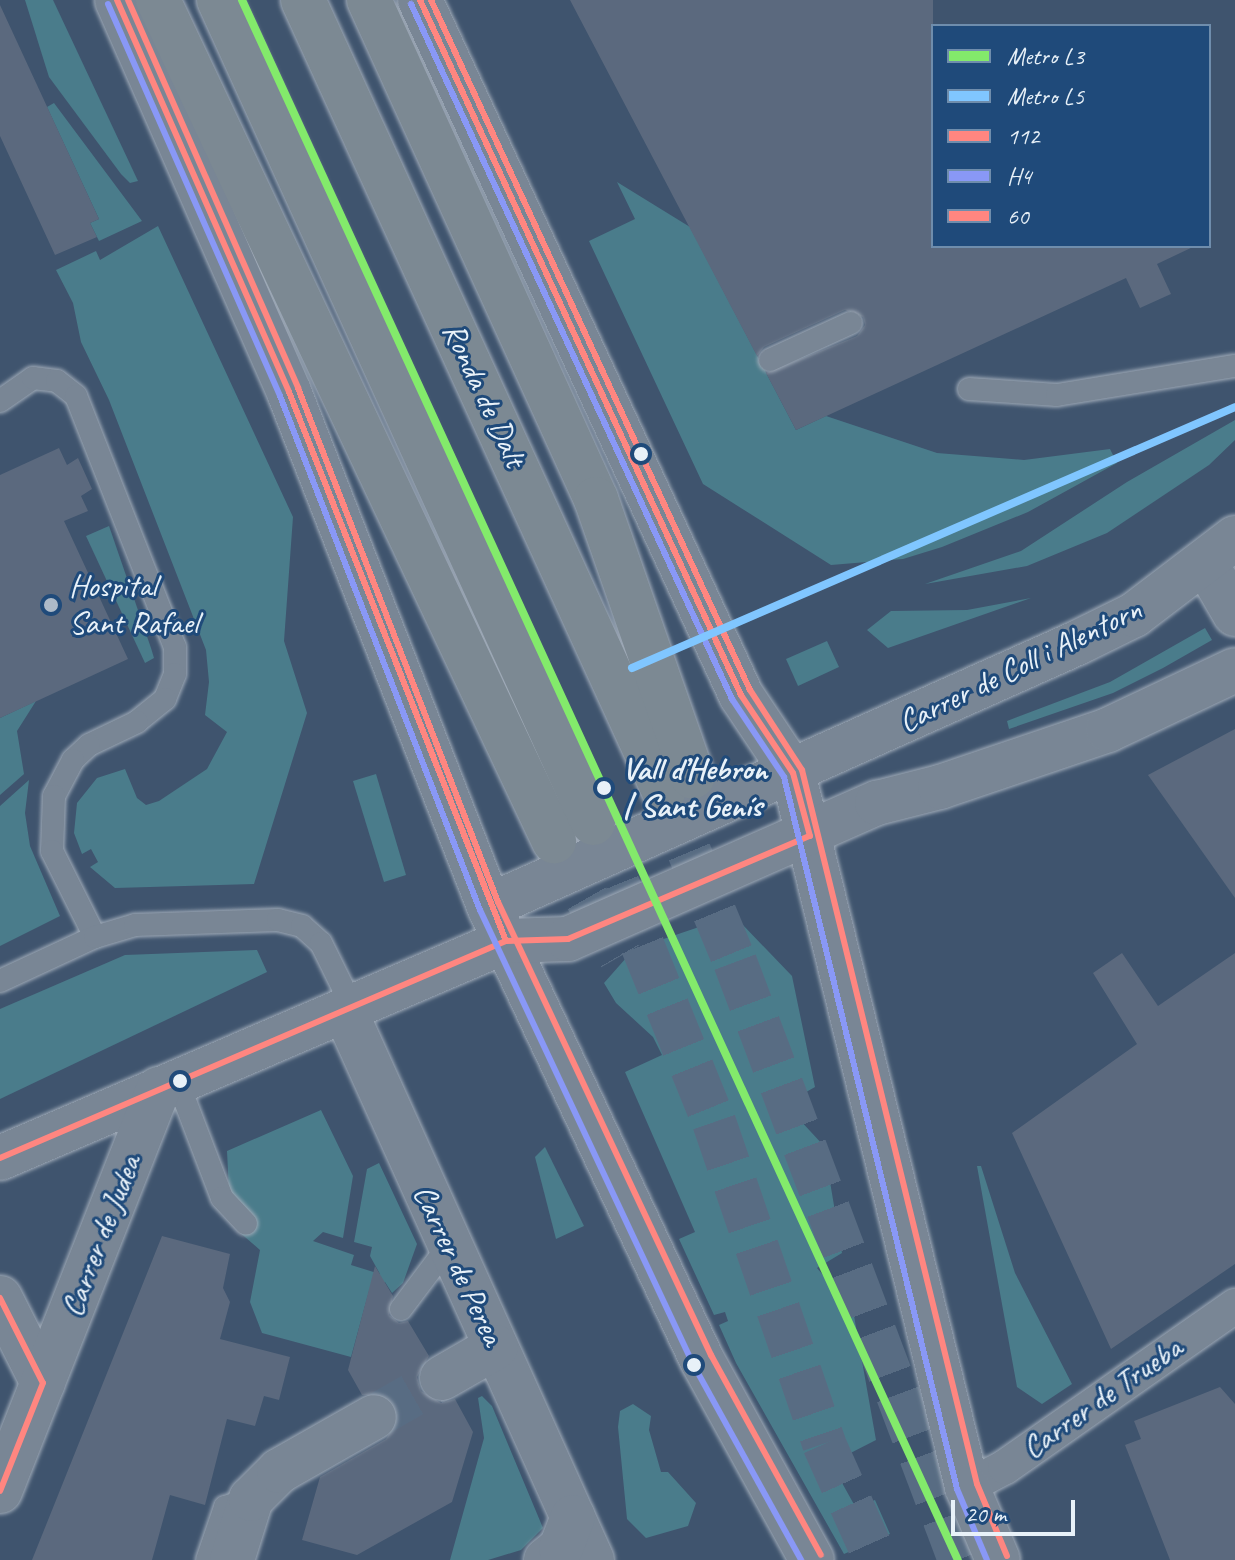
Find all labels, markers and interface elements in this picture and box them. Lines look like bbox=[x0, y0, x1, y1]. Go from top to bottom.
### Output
legend bbox=[931, 24, 1211, 248]
text: Metro L3 bbox=[1007, 41, 1084, 71]
text: Metro L5 bbox=[1007, 81, 1084, 111]
text: 112 bbox=[1007, 121, 1039, 151]
text: H4 bbox=[1007, 161, 1031, 191]
text: 60 bbox=[1007, 201, 1029, 231]
street label: Ronda de Dalt bbox=[434, 317, 534, 473]
unlabelled marker bbox=[633, 446, 649, 462]
place label: Hospital Sant Rafael bbox=[69, 568, 200, 643]
street label: Carrer de Coll i Alentorn bbox=[892, 591, 1148, 741]
marker: Hospital Sant Rafael bbox=[40, 594, 62, 616]
place label: Vall d’Hebron | Sant Genís bbox=[622, 751, 767, 826]
marker: Vall d’Hebron | Sant Genís bbox=[593, 777, 615, 799]
unlabelled marker bbox=[172, 1073, 188, 1089]
street label: Carrer de Judea bbox=[53, 1150, 149, 1322]
street label: Carrer de Perea bbox=[404, 1179, 512, 1351]
street label: Carrer de Trueba bbox=[1015, 1329, 1189, 1467]
unlabelled marker bbox=[686, 1357, 702, 1373]
scale bar bbox=[955, 1484, 1079, 1534]
text: 20 m bbox=[965, 1499, 1006, 1529]

